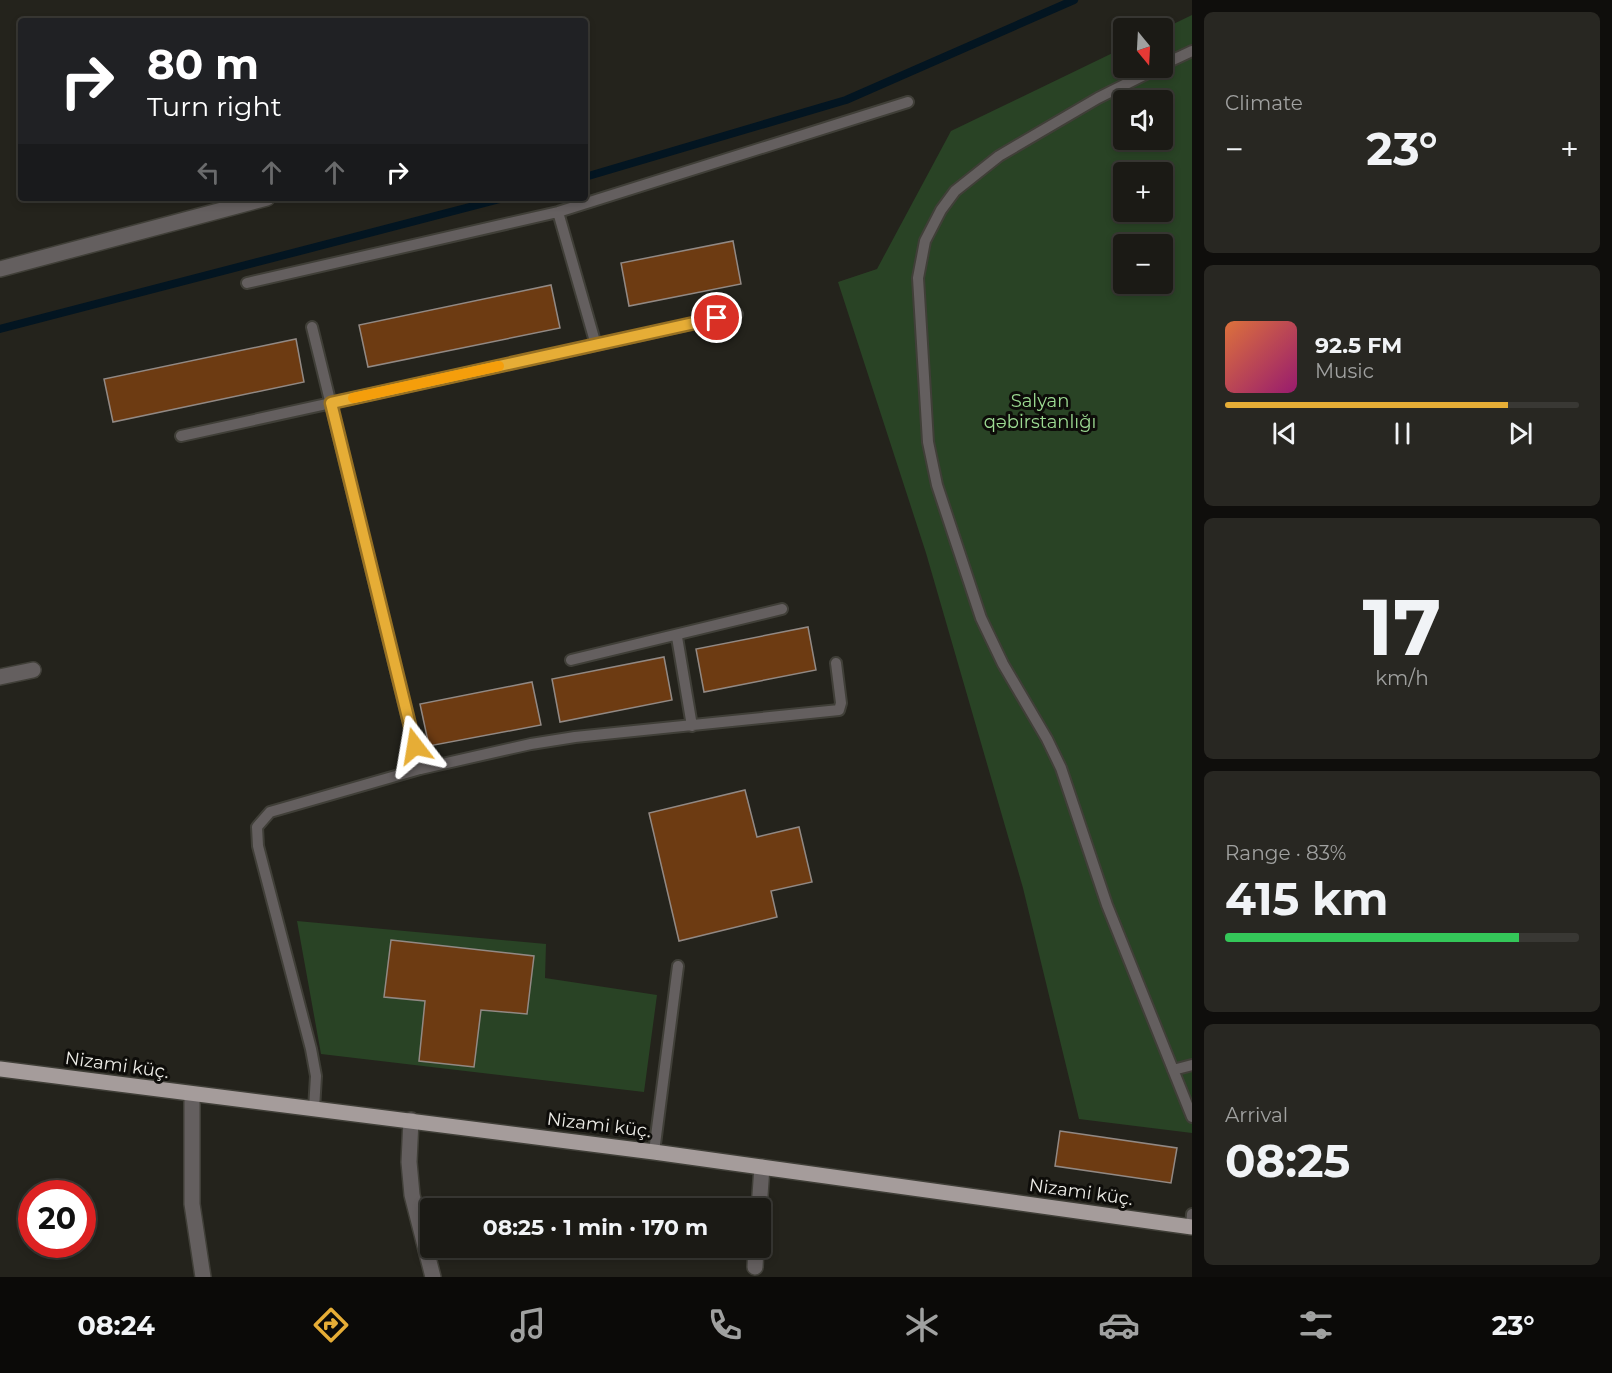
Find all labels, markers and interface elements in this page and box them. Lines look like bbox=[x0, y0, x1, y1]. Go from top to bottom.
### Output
north arrow bbox=[1113, 18, 1173, 78]
map controls bbox=[1113, 18, 1173, 294]
text: 80 m bbox=[147, 38, 259, 90]
icon: right bbox=[48, 42, 126, 120]
text: Turn right bbox=[147, 90, 282, 123]
button: sound bbox=[1113, 90, 1173, 150]
text: Climate bbox=[1225, 91, 1303, 115]
text: 23° bbox=[1366, 121, 1438, 176]
text: − bbox=[1225, 129, 1244, 169]
text: + bbox=[1560, 129, 1579, 169]
icon: left bbox=[192, 156, 225, 189]
icon: ahead bbox=[255, 156, 288, 189]
icon: ahead bbox=[318, 156, 351, 189]
icon: right bbox=[381, 156, 414, 189]
button: + bbox=[1113, 162, 1173, 222]
button: − bbox=[1113, 234, 1173, 294]
pin bbox=[691, 292, 742, 343]
icon: arrive bbox=[700, 301, 733, 334]
text: 92.5 FM bbox=[1315, 332, 1402, 359]
text: Music bbox=[1315, 359, 1374, 383]
park label: Salyan qəbirstanlığı bbox=[984, 390, 1096, 433]
icon: previous bbox=[1268, 417, 1301, 450]
icon: pause bbox=[1386, 417, 1419, 450]
icon: next bbox=[1504, 417, 1537, 450]
text: 17 bbox=[1363, 579, 1441, 675]
text: km/h bbox=[1375, 666, 1429, 690]
position arrow bbox=[383, 714, 447, 778]
text: Range · 83% bbox=[1225, 841, 1346, 865]
text: 415 km bbox=[1225, 871, 1389, 926]
street label: Nizami küç. bbox=[64, 1047, 170, 1083]
text: Arrival bbox=[1225, 1103, 1288, 1127]
street label: Nizami küç. bbox=[546, 1108, 652, 1142]
text: 08:25 bbox=[1225, 1133, 1350, 1188]
street label: Nizami küç. bbox=[1028, 1174, 1134, 1210]
speed limit sign: 20 bbox=[18, 1180, 96, 1258]
text: 08:25 · 1 min · 170 m bbox=[483, 1214, 708, 1241]
icon: directions bbox=[310, 1304, 352, 1346]
icon: music bbox=[507, 1304, 549, 1346]
icon: phone bbox=[704, 1304, 746, 1346]
icon: climate bbox=[901, 1304, 943, 1346]
icon: car bbox=[1098, 1304, 1140, 1346]
icon: filters bbox=[1295, 1304, 1337, 1346]
text: 08:24 bbox=[77, 1309, 155, 1342]
text: 23° bbox=[1492, 1309, 1534, 1342]

